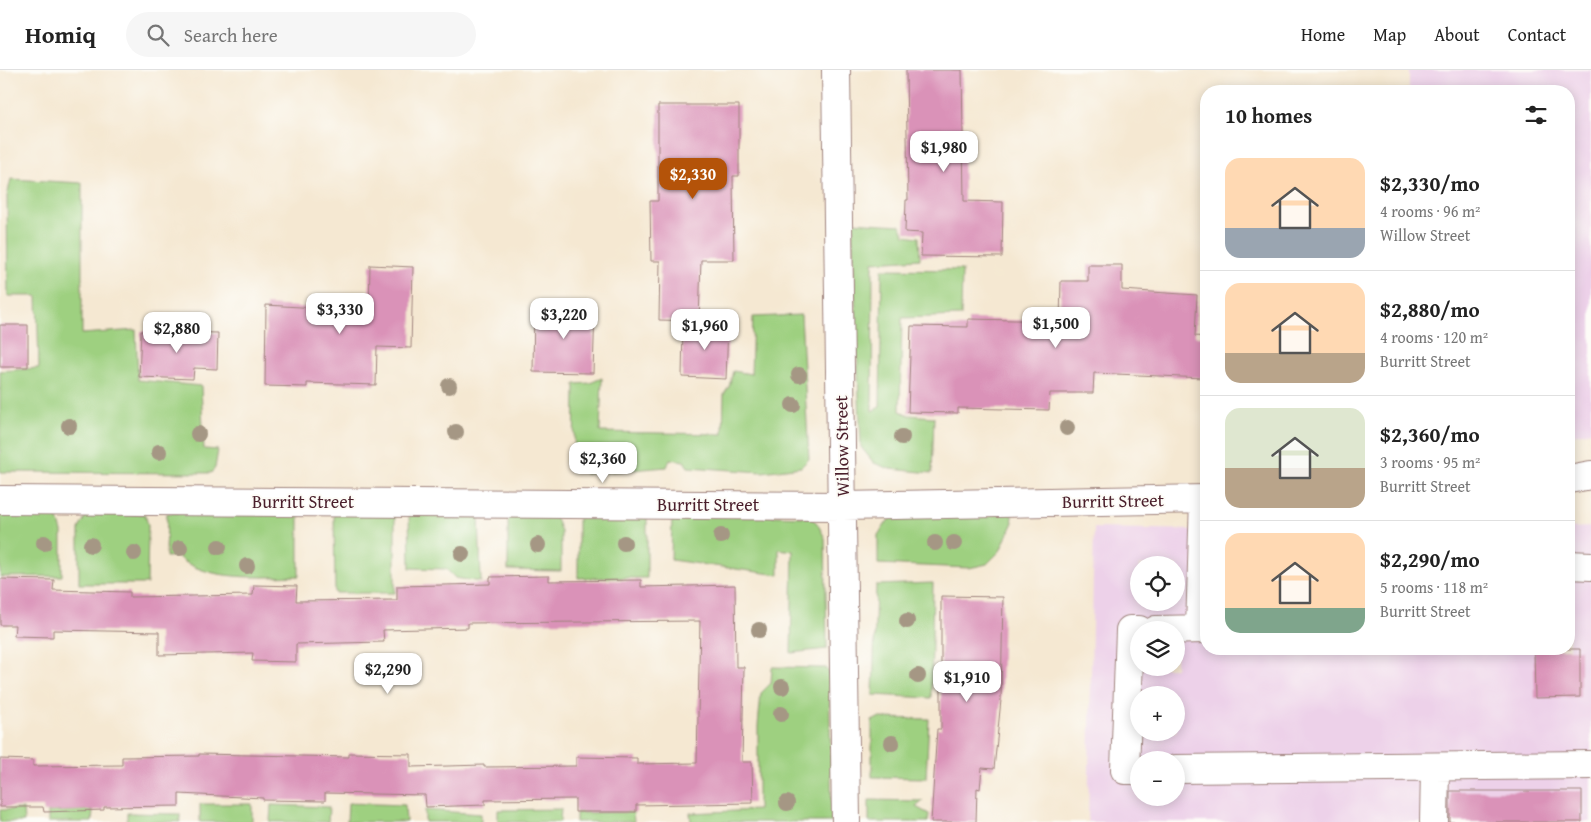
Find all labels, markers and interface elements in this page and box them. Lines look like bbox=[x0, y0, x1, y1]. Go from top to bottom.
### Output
search box bbox=[126, 12, 476, 57]
text: Homiq bbox=[25, 17, 96, 52]
icon: search bbox=[144, 21, 172, 49]
text: Search here bbox=[184, 21, 278, 49]
text: Home bbox=[1301, 21, 1345, 48]
text: Map bbox=[1373, 21, 1406, 48]
text: About bbox=[1434, 21, 1480, 48]
text: Contact bbox=[1508, 21, 1566, 48]
text: 10 homes bbox=[1225, 100, 1312, 131]
icon: filters bbox=[1522, 101, 1550, 129]
pin: $1,980 bbox=[903, 131, 985, 173]
text: $1,980 bbox=[921, 135, 967, 159]
pin: $2,330 bbox=[652, 158, 734, 200]
text: $2,330 bbox=[670, 162, 716, 186]
text: $2,330/mo bbox=[1380, 168, 1480, 199]
icon: home bbox=[1265, 178, 1325, 238]
text: 4 rooms · 96 m² bbox=[1380, 199, 1480, 223]
text: Willow Street bbox=[1380, 223, 1470, 247]
pin: $3,330 bbox=[299, 292, 381, 335]
text: $2,880/mo bbox=[1380, 294, 1480, 325]
text: $3,330 bbox=[317, 297, 363, 321]
pin: $3,220 bbox=[523, 298, 605, 340]
text: $3,220 bbox=[541, 302, 587, 326]
icon: home bbox=[1265, 303, 1325, 363]
pin: $1,500 bbox=[1015, 306, 1097, 349]
pin: $1,960 bbox=[664, 308, 746, 351]
text: $1,500 bbox=[1033, 311, 1079, 335]
pin: $2,880 bbox=[136, 312, 218, 354]
text: $1,960 bbox=[682, 313, 728, 337]
text: $2,880 bbox=[154, 316, 200, 340]
text: 4 rooms · 120 m² bbox=[1380, 325, 1488, 349]
text: Burritt Street bbox=[1380, 349, 1471, 373]
street label: Willow Street bbox=[827, 394, 856, 497]
text: $2,360/mo bbox=[1380, 419, 1480, 450]
icon: home bbox=[1265, 428, 1325, 488]
pin: $2,360 bbox=[562, 442, 644, 484]
text: $2,360 bbox=[580, 446, 626, 470]
text: 3 rooms · 95 m² bbox=[1380, 450, 1480, 474]
text: Burritt Street bbox=[1380, 474, 1471, 498]
street label: Burritt Street bbox=[1062, 486, 1165, 515]
street label: Burritt Street bbox=[252, 488, 355, 515]
street label: Burritt Street bbox=[657, 491, 760, 518]
text: $2,290/mo bbox=[1380, 544, 1480, 575]
icon: home bbox=[1265, 553, 1325, 613]
map controls bbox=[1130, 556, 1185, 806]
button: locate bbox=[1130, 556, 1185, 611]
text: 5 rooms · 118 m² bbox=[1380, 575, 1488, 599]
text: Burritt Street bbox=[1380, 599, 1471, 623]
button: layers bbox=[1130, 621, 1185, 676]
pin: $2,290 bbox=[347, 652, 429, 695]
text: $2,290 bbox=[365, 657, 411, 681]
pin: $1,910 bbox=[926, 660, 1008, 703]
text: $1,910 bbox=[944, 665, 990, 689]
button: + bbox=[1130, 686, 1185, 741]
button: − bbox=[1130, 751, 1185, 806]

